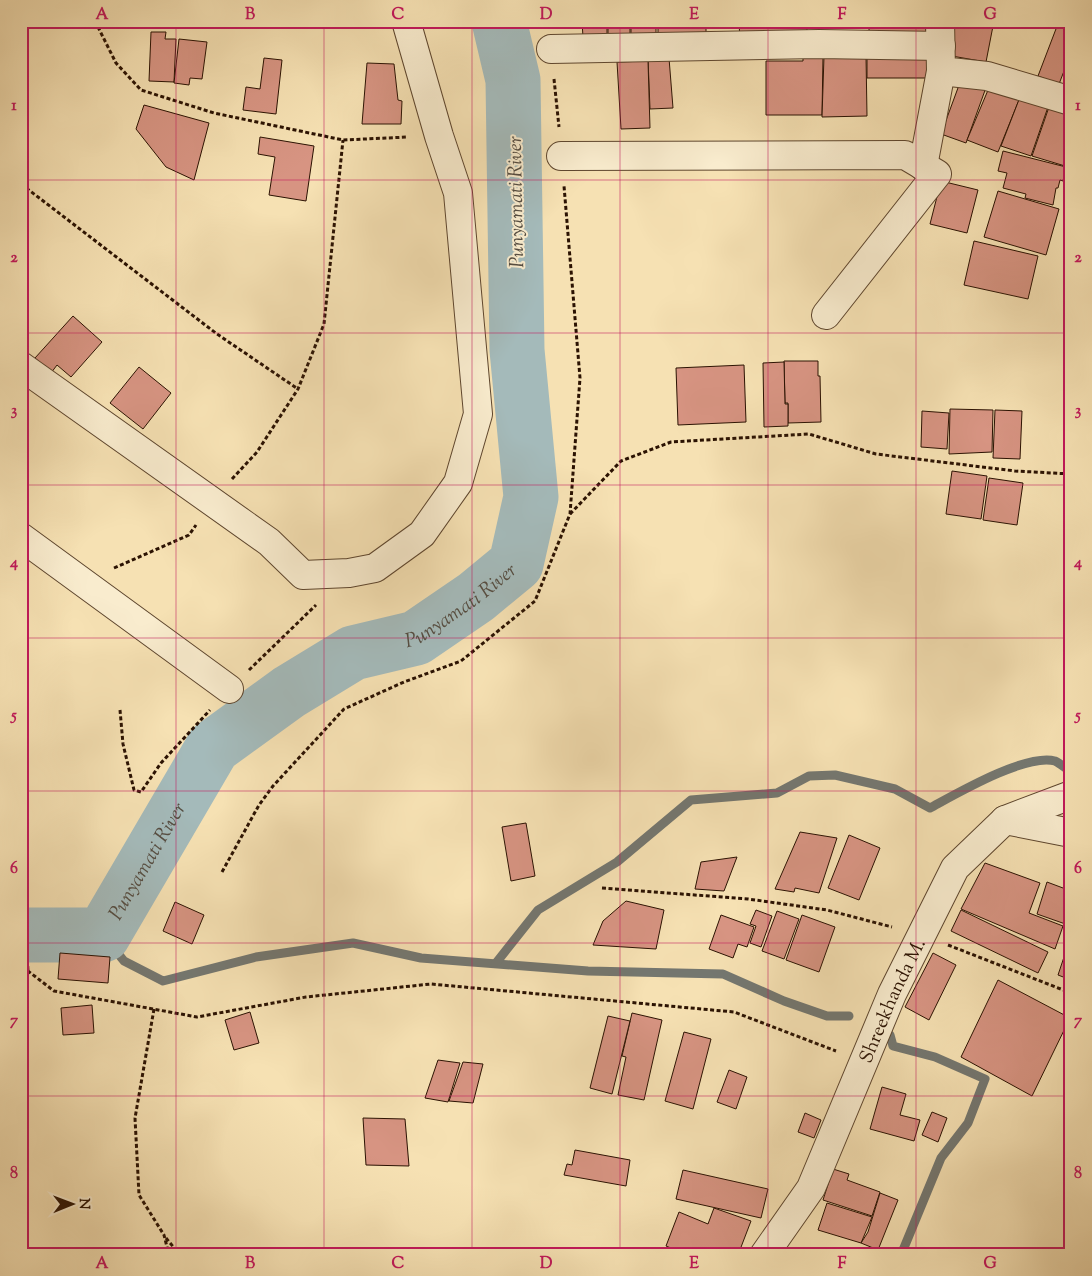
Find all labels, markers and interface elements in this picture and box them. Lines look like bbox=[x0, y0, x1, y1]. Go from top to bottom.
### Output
text: A bbox=[96, 4, 109, 27]
text: B bbox=[245, 4, 255, 27]
text: C bbox=[392, 4, 405, 27]
text: D bbox=[540, 4, 553, 27]
text: E bbox=[689, 4, 699, 27]
text: F bbox=[838, 4, 847, 27]
text: G bbox=[983, 4, 997, 27]
text: 1 bbox=[11, 95, 17, 118]
text: 1 bbox=[1075, 95, 1081, 118]
water label: Punyamati River bbox=[502, 136, 533, 268]
text: 2 bbox=[10, 247, 18, 270]
text: 2 bbox=[1074, 247, 1082, 270]
text: 3 bbox=[11, 400, 18, 423]
text: 3 bbox=[1075, 400, 1082, 423]
text: 4 bbox=[9, 552, 18, 575]
text: 4 bbox=[1073, 552, 1082, 575]
water label: Punyamati River bbox=[402, 557, 524, 657]
text: 5 bbox=[9, 705, 17, 728]
text: 5 bbox=[1073, 705, 1081, 728]
water label: Punyamati River bbox=[103, 798, 194, 926]
text: 6 bbox=[10, 858, 18, 881]
text: 6 bbox=[1074, 858, 1082, 881]
street label: Shreekhanda M. bbox=[854, 934, 934, 1068]
text: 7 bbox=[10, 1010, 19, 1033]
text: 7 bbox=[1074, 1010, 1083, 1033]
text: 8 bbox=[10, 1163, 18, 1186]
text: 8 bbox=[1074, 1163, 1082, 1186]
north arrow bbox=[48, 1178, 98, 1228]
text: N bbox=[73, 1198, 93, 1210]
text: A bbox=[96, 1253, 109, 1276]
text: B bbox=[245, 1253, 255, 1276]
text: C bbox=[392, 1253, 405, 1276]
text: D bbox=[540, 1253, 553, 1276]
text: E bbox=[689, 1253, 699, 1276]
text: F bbox=[838, 1253, 847, 1276]
text: G bbox=[983, 1253, 997, 1276]

